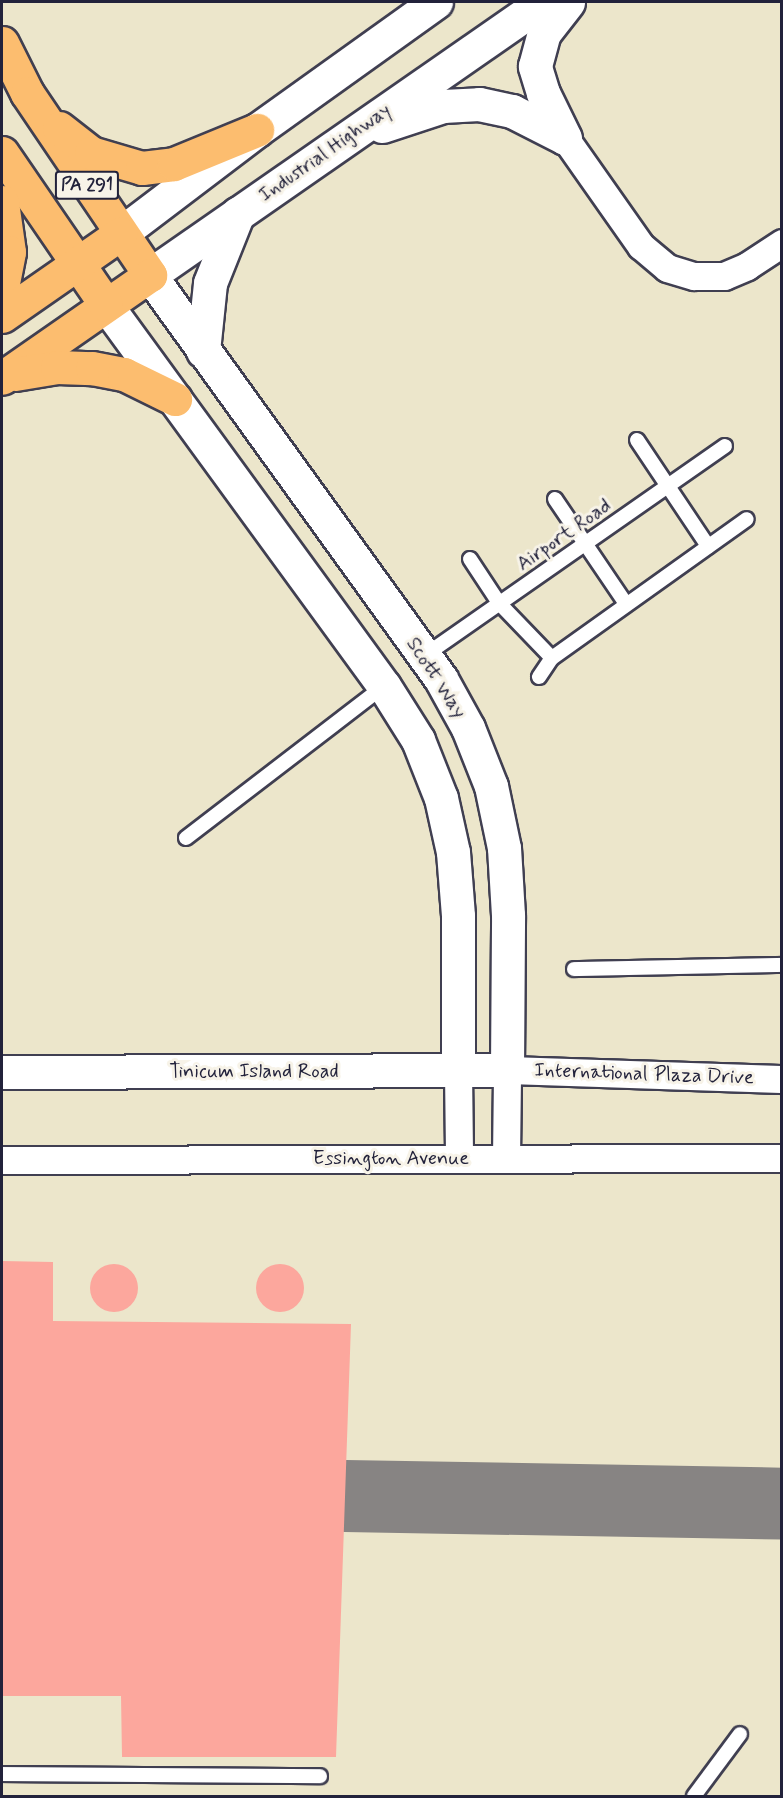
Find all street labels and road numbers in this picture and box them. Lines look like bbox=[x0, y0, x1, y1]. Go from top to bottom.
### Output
street label: Industrial Highway bbox=[255, 99, 395, 207]
road number: PA 291 bbox=[54, 170, 120, 200]
street label: Airport Road bbox=[512, 494, 616, 576]
street label: Scott Way bbox=[401, 633, 471, 723]
street label: International Plaza Drive bbox=[536, 1058, 752, 1090]
street label: Tinicum Island Road bbox=[167, 1059, 341, 1083]
street label: Essington Avenue bbox=[313, 1146, 469, 1170]

